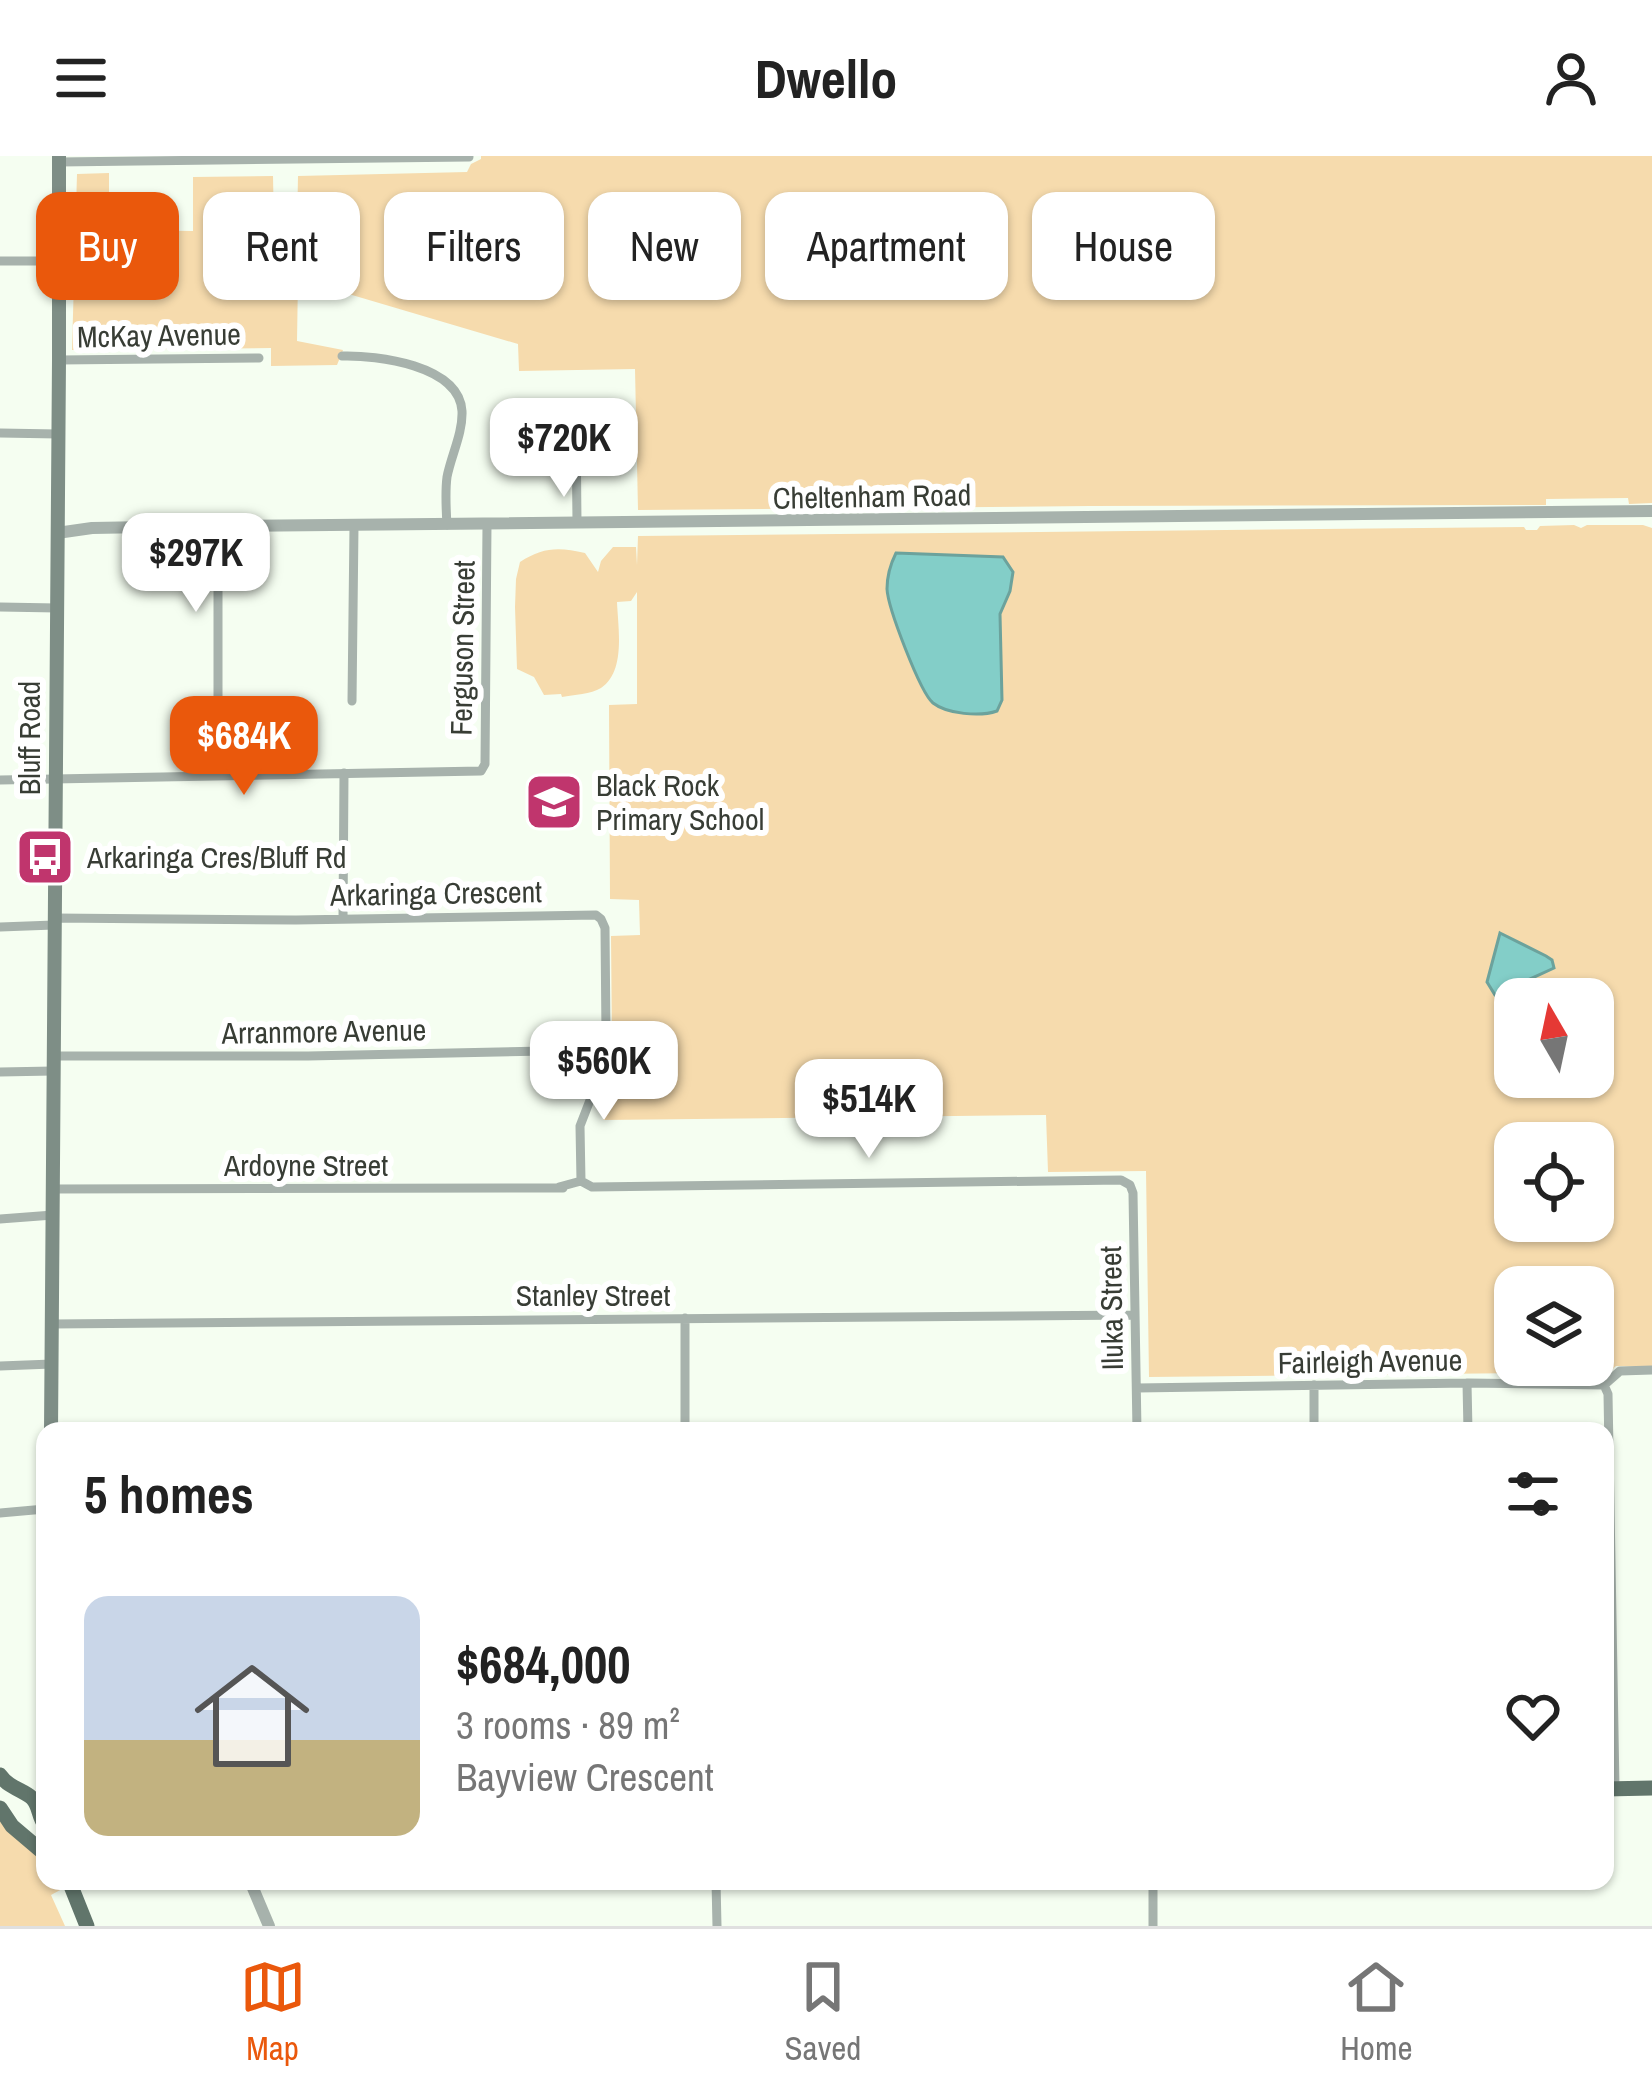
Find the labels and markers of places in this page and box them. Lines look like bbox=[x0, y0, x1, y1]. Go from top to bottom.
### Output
pin: $720K bbox=[480, 398, 648, 500]
pin: $297K bbox=[112, 513, 280, 615]
pin: $684K bbox=[160, 696, 328, 798]
place label: Black Rock Primary School bbox=[596, 765, 764, 839]
school or university icon: Black Rock Primary School bbox=[523, 771, 585, 833]
bus stop icon: Arkaringa Cres/Bluff Rd bbox=[14, 826, 76, 888]
place label: Arkaringa Cres/Bluff Rd bbox=[86, 837, 346, 877]
pin: $560K bbox=[520, 1021, 688, 1123]
pin: $514K bbox=[785, 1059, 953, 1161]

